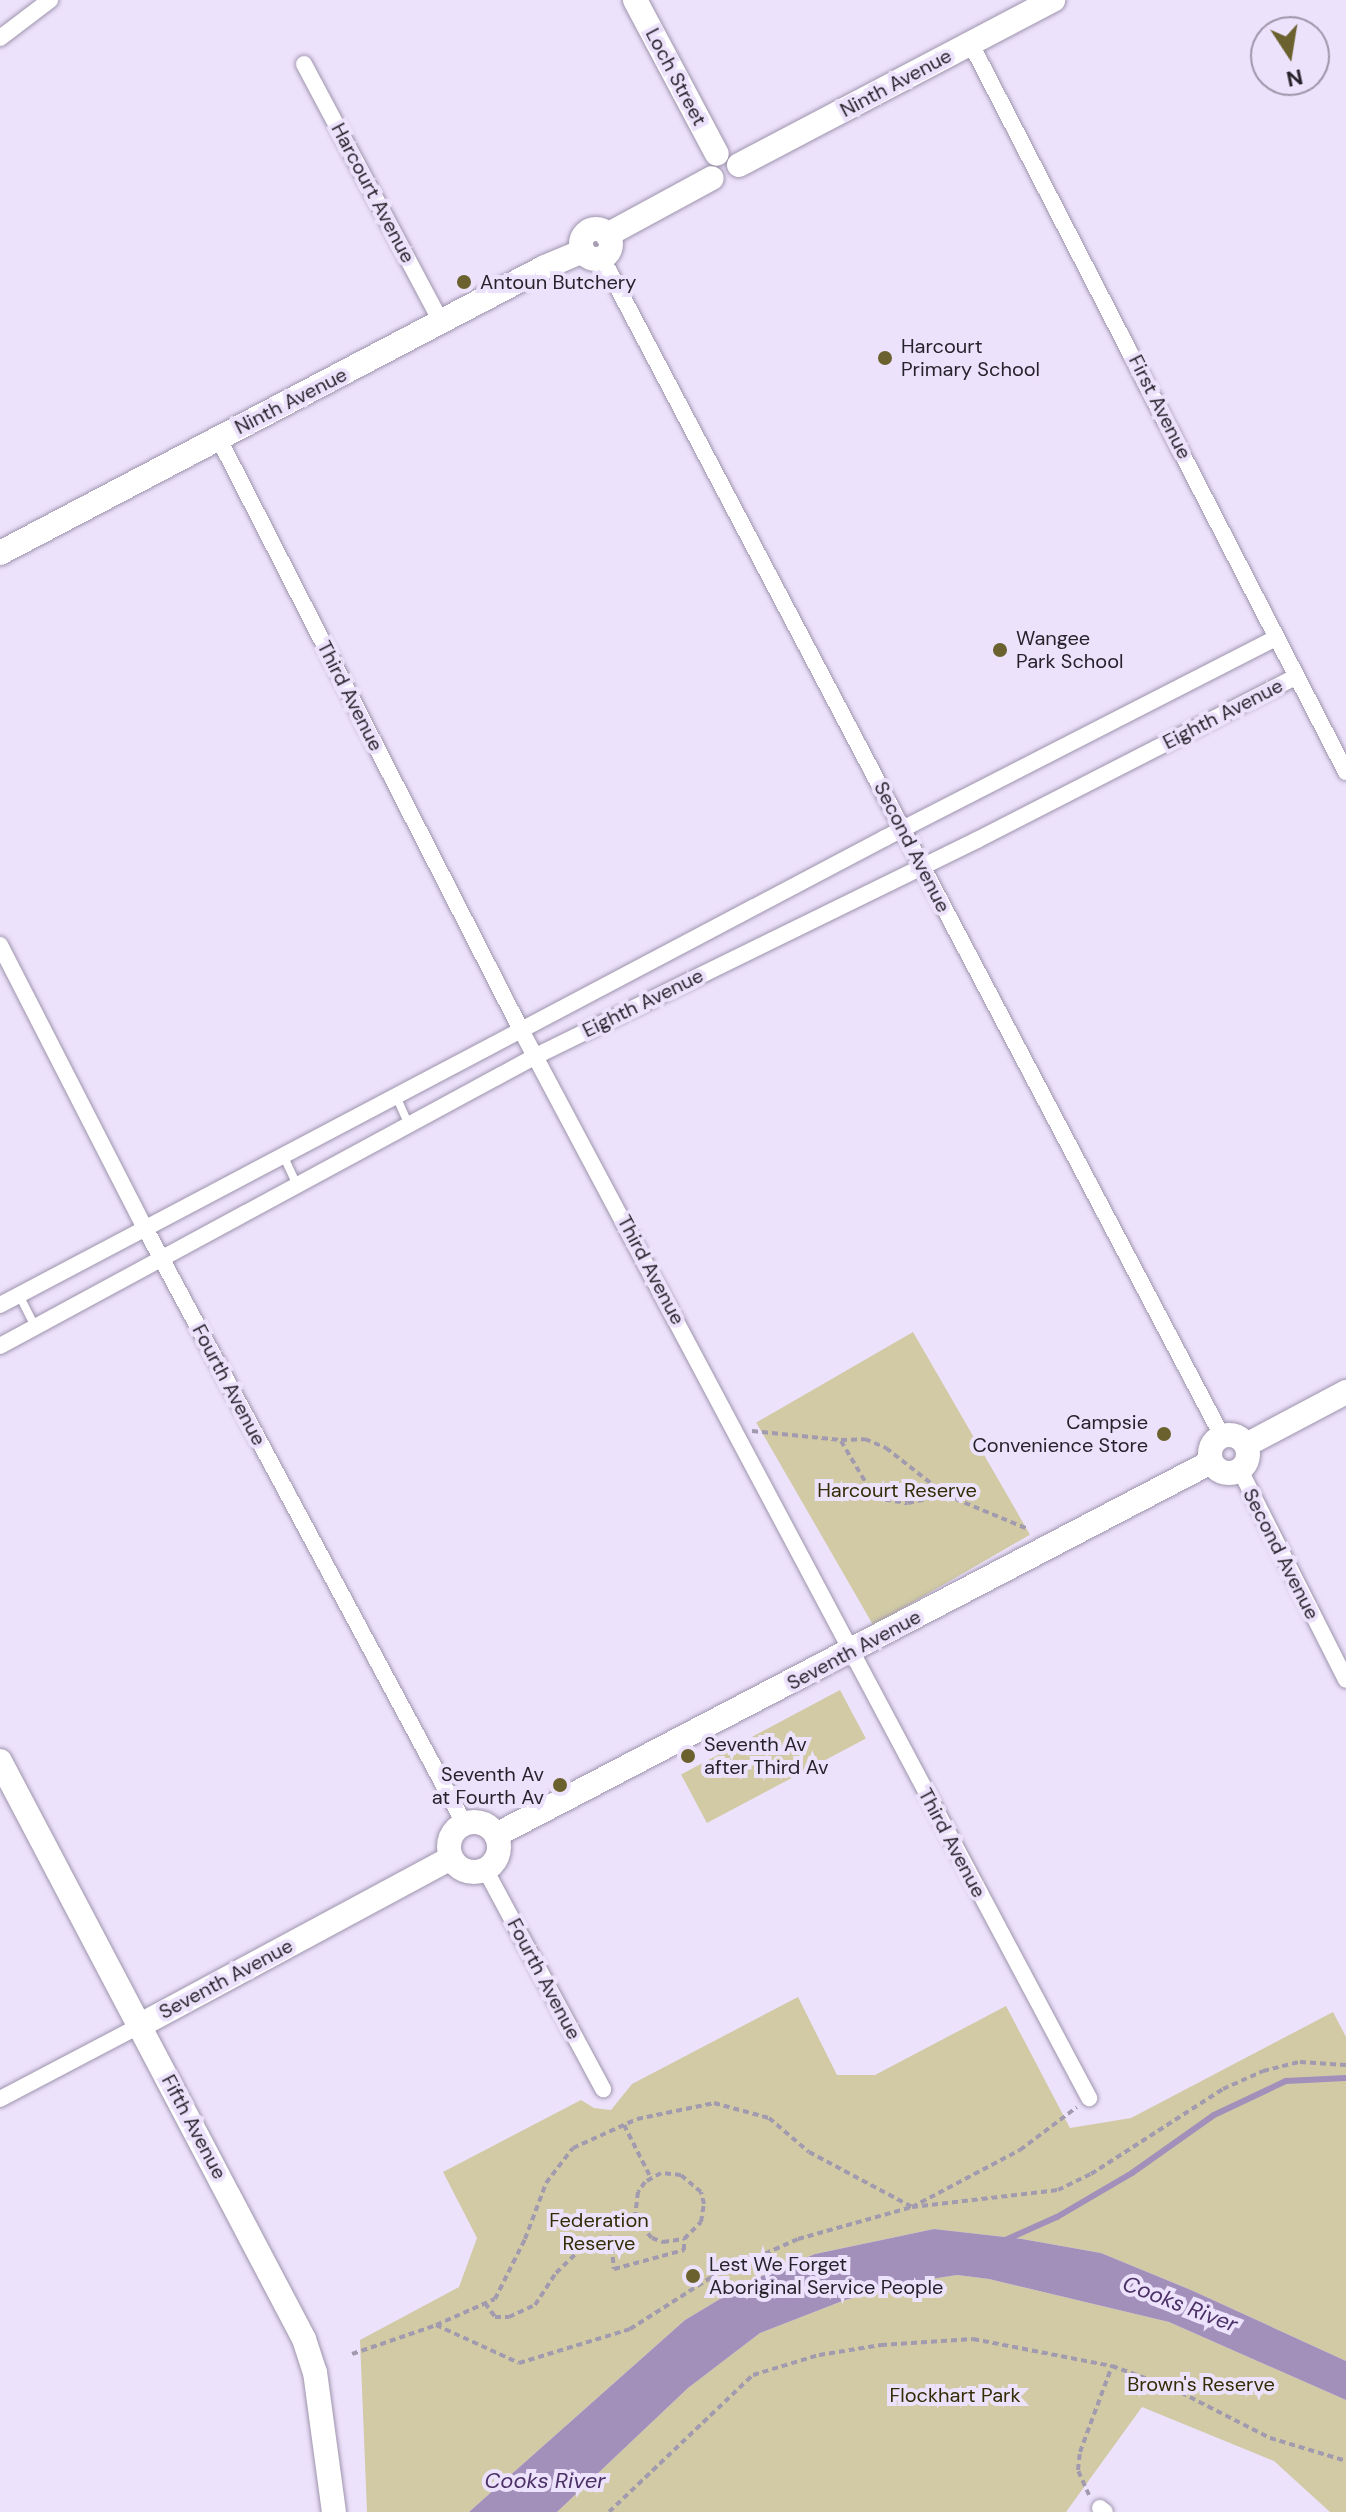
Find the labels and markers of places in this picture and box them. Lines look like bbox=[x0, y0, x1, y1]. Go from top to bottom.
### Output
place label: Antoun Butchery bbox=[480, 270, 636, 294]
marker: Antoun Butchery bbox=[455, 273, 473, 291]
place label: Harcourt Primary School bbox=[901, 334, 1040, 381]
marker: Harcourt Primary School bbox=[876, 349, 894, 367]
place label: Wangee Park School bbox=[1016, 626, 1124, 673]
marker: Wangee Park School bbox=[991, 641, 1009, 659]
place label: Campsie Convenience Store bbox=[972, 1410, 1148, 1457]
marker: Campsie Convenience Store bbox=[1155, 1425, 1173, 1443]
place label: Seventh Av after Third Av bbox=[704, 1732, 829, 1779]
marker: Seventh Av after Third Av bbox=[679, 1747, 697, 1765]
place label: Seventh Av at Fourth Av bbox=[432, 1762, 544, 1809]
marker: Seventh Av at Fourth Av bbox=[551, 1776, 569, 1794]
place label: Lest We Forget Aboriginal Service People bbox=[709, 2252, 943, 2299]
marker: Lest We Forget Aboriginal Service People bbox=[684, 2267, 702, 2285]

